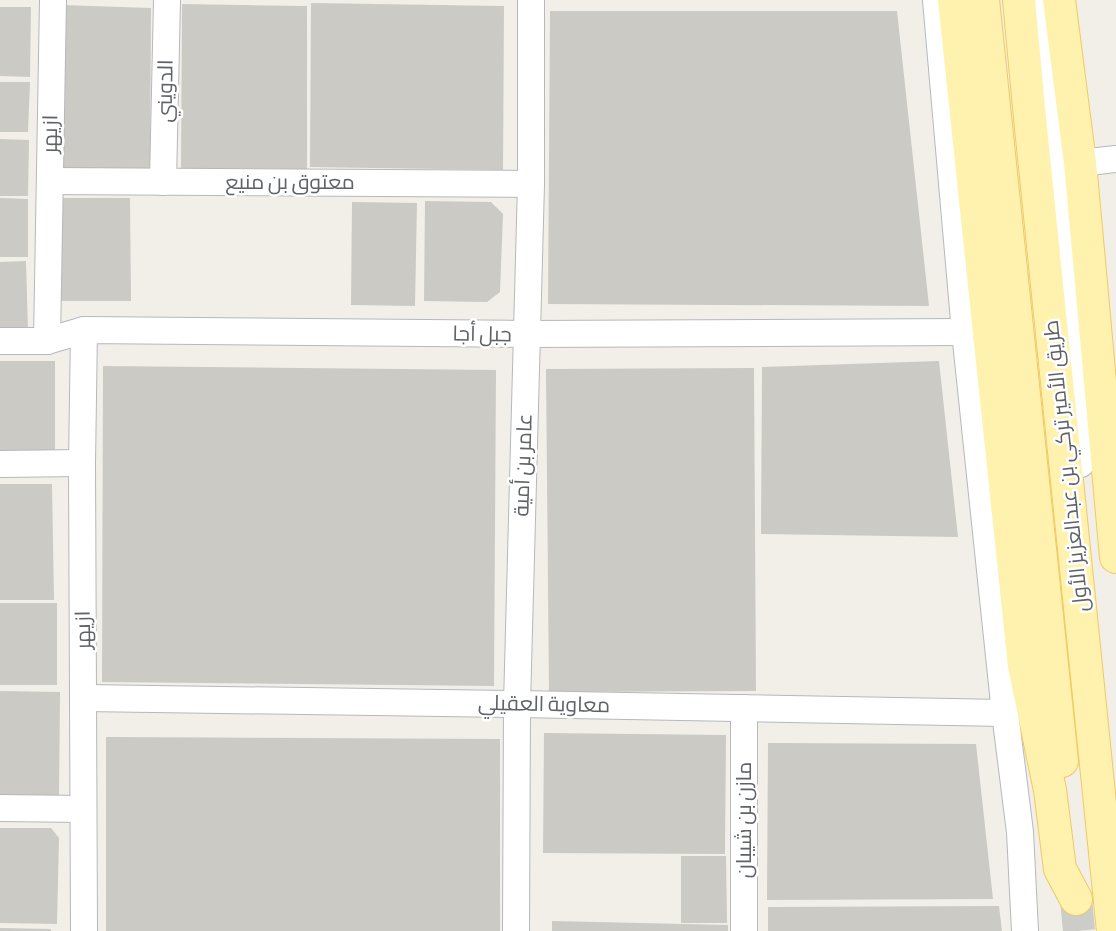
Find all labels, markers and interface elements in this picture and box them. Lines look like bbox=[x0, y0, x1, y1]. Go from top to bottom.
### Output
street label: الدويني bbox=[154, 59, 182, 123]
street label: ازيهر bbox=[40, 115, 63, 155]
street label: معتوق بن منيع bbox=[225, 172, 355, 196]
street label: طريق الأمير تركي بن عبدالعزيز الأول bbox=[1041, 318, 1097, 613]
street label: جبل أجا bbox=[452, 320, 512, 348]
street label: عامر بن أمية bbox=[508, 413, 538, 517]
street label: ازيهر bbox=[73, 610, 96, 650]
street label: معاوية العقيلي bbox=[478, 693, 610, 721]
street label: مازن بن شيبان bbox=[734, 762, 757, 878]

